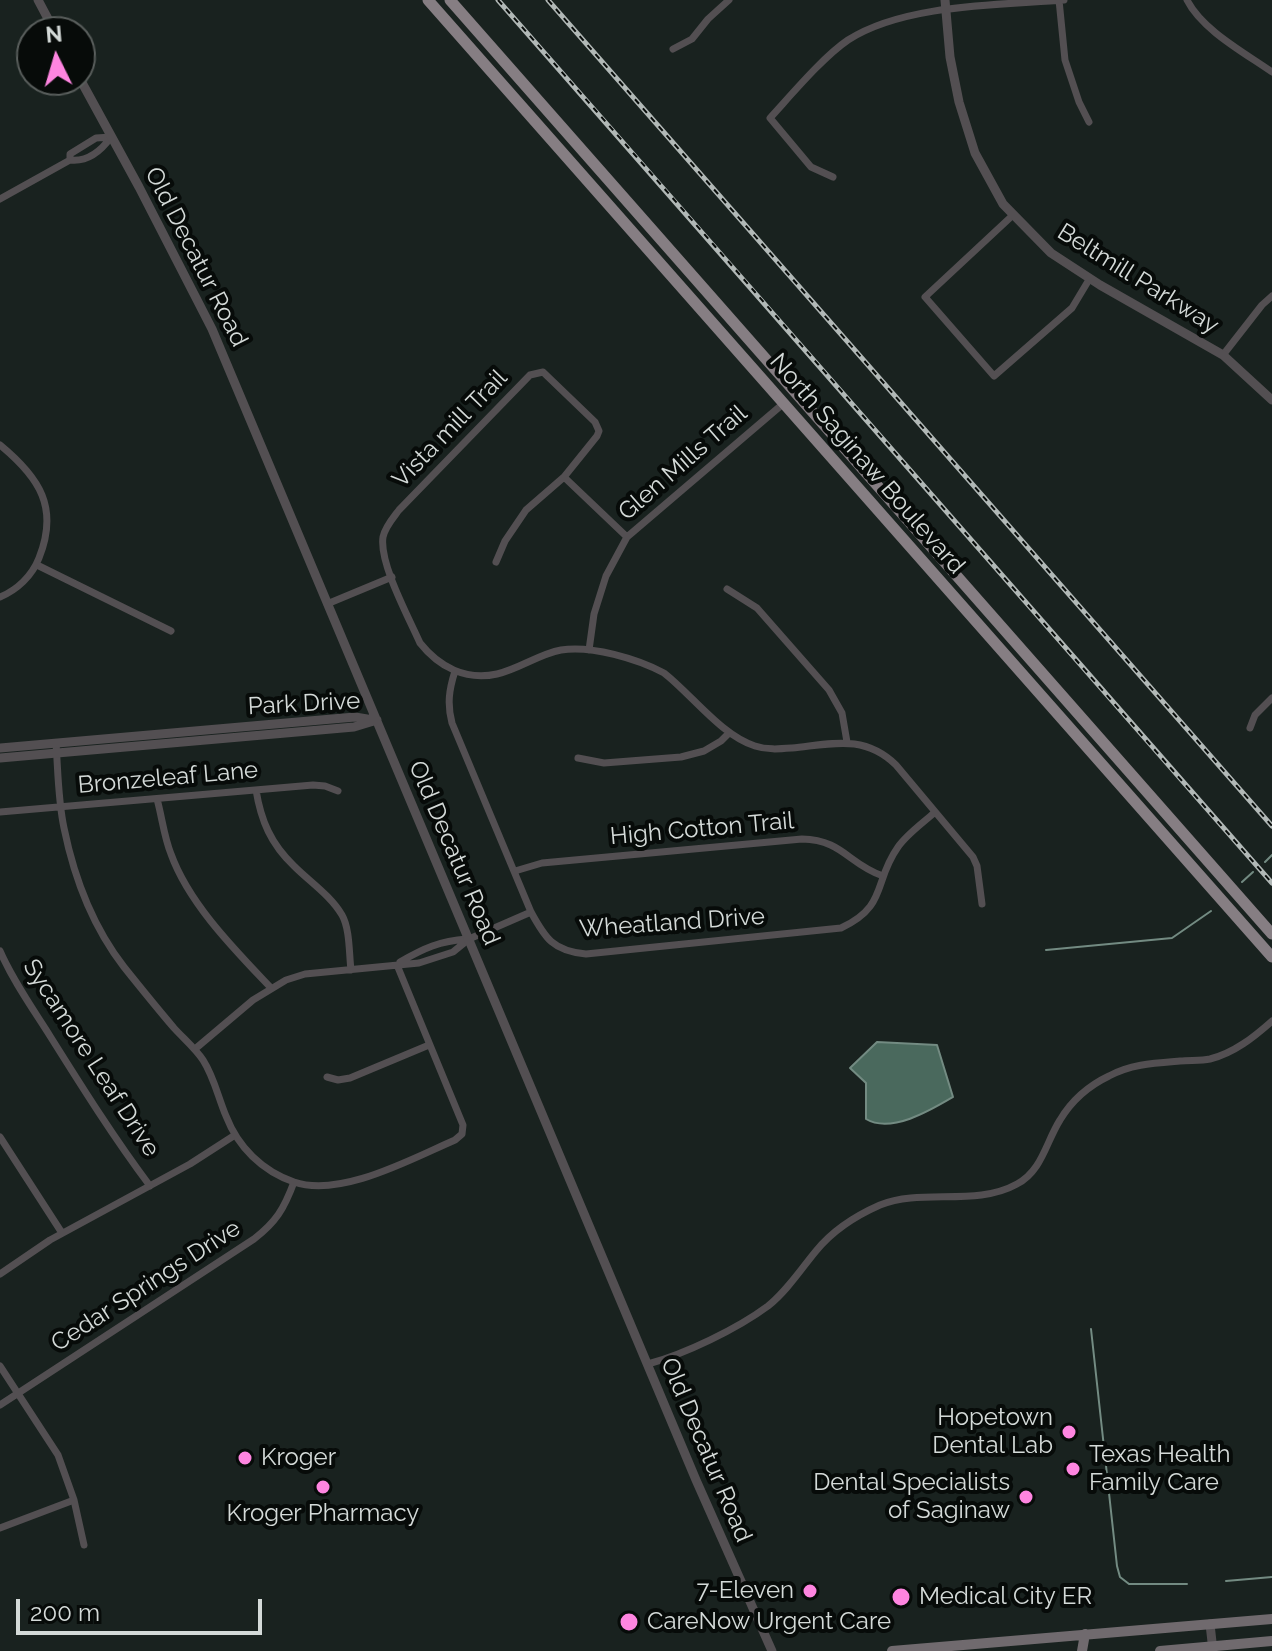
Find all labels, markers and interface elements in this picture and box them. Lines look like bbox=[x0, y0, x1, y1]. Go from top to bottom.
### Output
north arrow bbox=[16, 16, 96, 96]
text: N bbox=[45, 20, 64, 48]
street label: Old Decatur Road bbox=[138, 163, 254, 351]
street label: Beltmill Parkway bbox=[1052, 218, 1224, 340]
street label: North Saginaw Boulevard bbox=[763, 348, 971, 580]
street label: Vista mill Trail bbox=[387, 364, 513, 494]
street label: Glen Mills Trail bbox=[613, 399, 753, 527]
street label: Park Drive bbox=[247, 687, 361, 721]
street label: Bronzeleaf Lane bbox=[77, 756, 259, 800]
street label: Old Decatur Road bbox=[402, 757, 506, 949]
street label: High Cotton Trail bbox=[609, 807, 795, 851]
street label: Wheatland Drive bbox=[578, 902, 766, 944]
street label: Sycamore Leaf Drive bbox=[16, 954, 166, 1162]
street label: Cedar Springs Drive bbox=[46, 1214, 246, 1358]
street label: Old Decatur Road bbox=[654, 1354, 758, 1546]
place label: Hopetown Dental Lab bbox=[932, 1404, 1053, 1460]
marker: Hopetown Dental Lab bbox=[1060, 1423, 1078, 1441]
place label: Texas Health Family Care bbox=[1089, 1441, 1231, 1497]
place label: Kroger bbox=[261, 1444, 336, 1472]
marker: Kroger bbox=[236, 1449, 254, 1467]
marker: Texas Health Family Care bbox=[1064, 1460, 1082, 1478]
place label: Dental Specialists of Saginaw bbox=[813, 1469, 1010, 1525]
marker: Kroger Pharmacy bbox=[314, 1478, 332, 1496]
marker: Dental Specialists of Saginaw bbox=[1017, 1488, 1035, 1506]
place label: Kroger Pharmacy bbox=[227, 1500, 419, 1528]
place label: 7-Eleven bbox=[696, 1577, 794, 1605]
marker: 7-Eleven bbox=[801, 1582, 819, 1600]
scale bar bbox=[20, 1583, 266, 1633]
place label: Medical City ER bbox=[919, 1583, 1092, 1611]
marker: Medical City ER bbox=[890, 1586, 912, 1608]
text: 200 m bbox=[30, 1598, 100, 1627]
place label: CareNow Urgent Care bbox=[647, 1608, 891, 1636]
marker: CareNow Urgent Care bbox=[618, 1611, 640, 1633]

